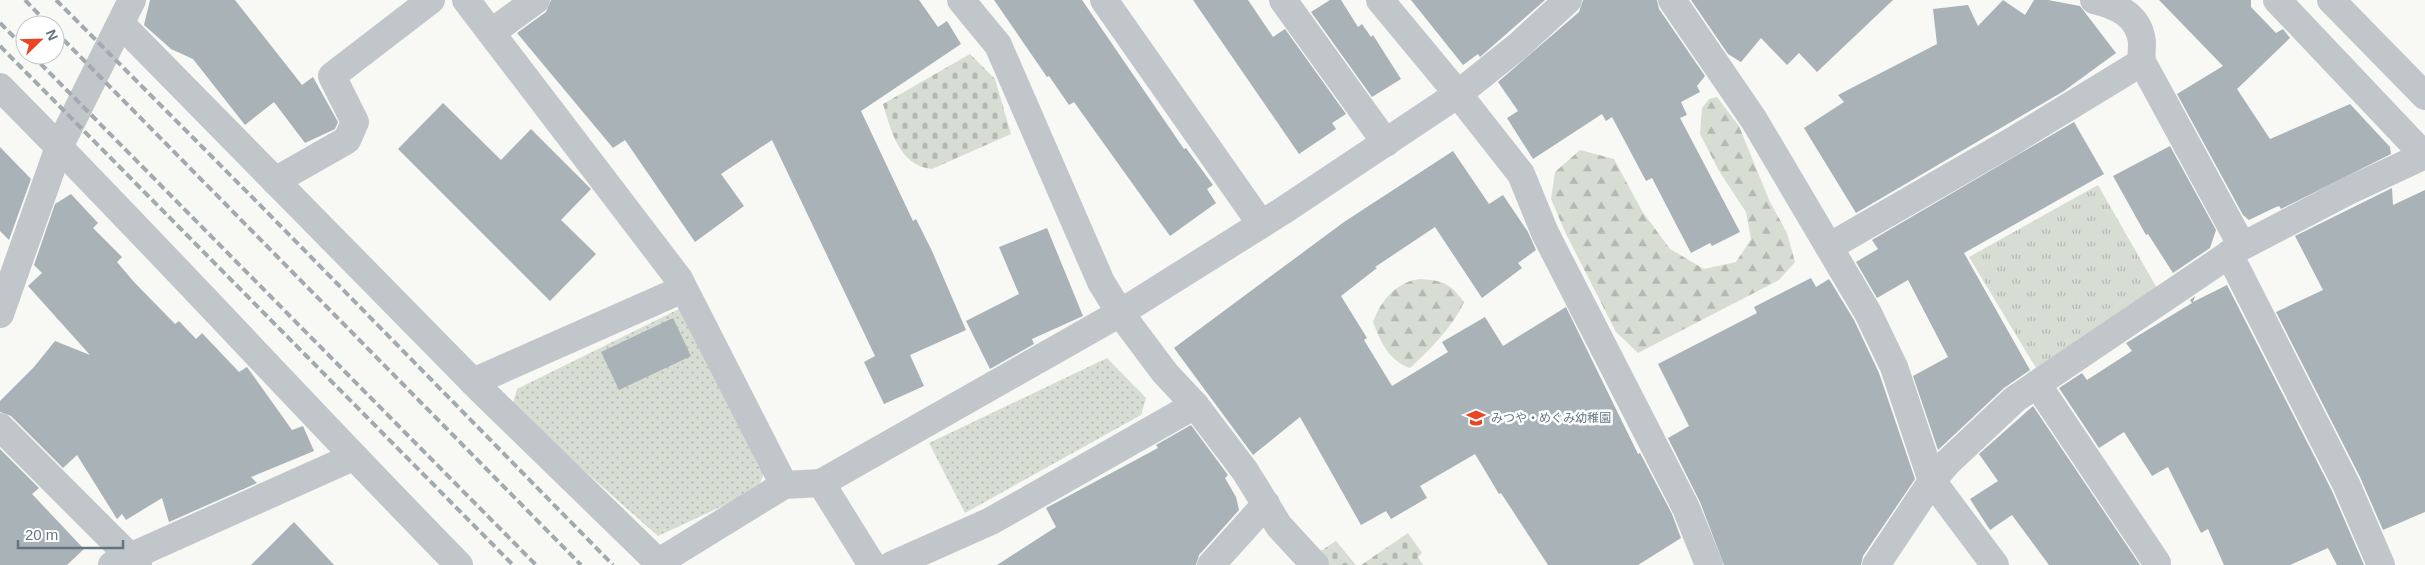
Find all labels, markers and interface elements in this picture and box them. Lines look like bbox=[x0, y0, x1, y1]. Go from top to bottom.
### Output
north arrow bbox=[15, 15, 65, 65]
text: N bbox=[43, 27, 61, 43]
school or university icon: みつや・めぐみ幼稚園 bbox=[1465, 407, 1487, 429]
place label: みつや・めぐみ幼稚園 bbox=[1491, 411, 1611, 425]
scale bar bbox=[18, 518, 122, 550]
text: 20 m bbox=[25, 526, 58, 543]

